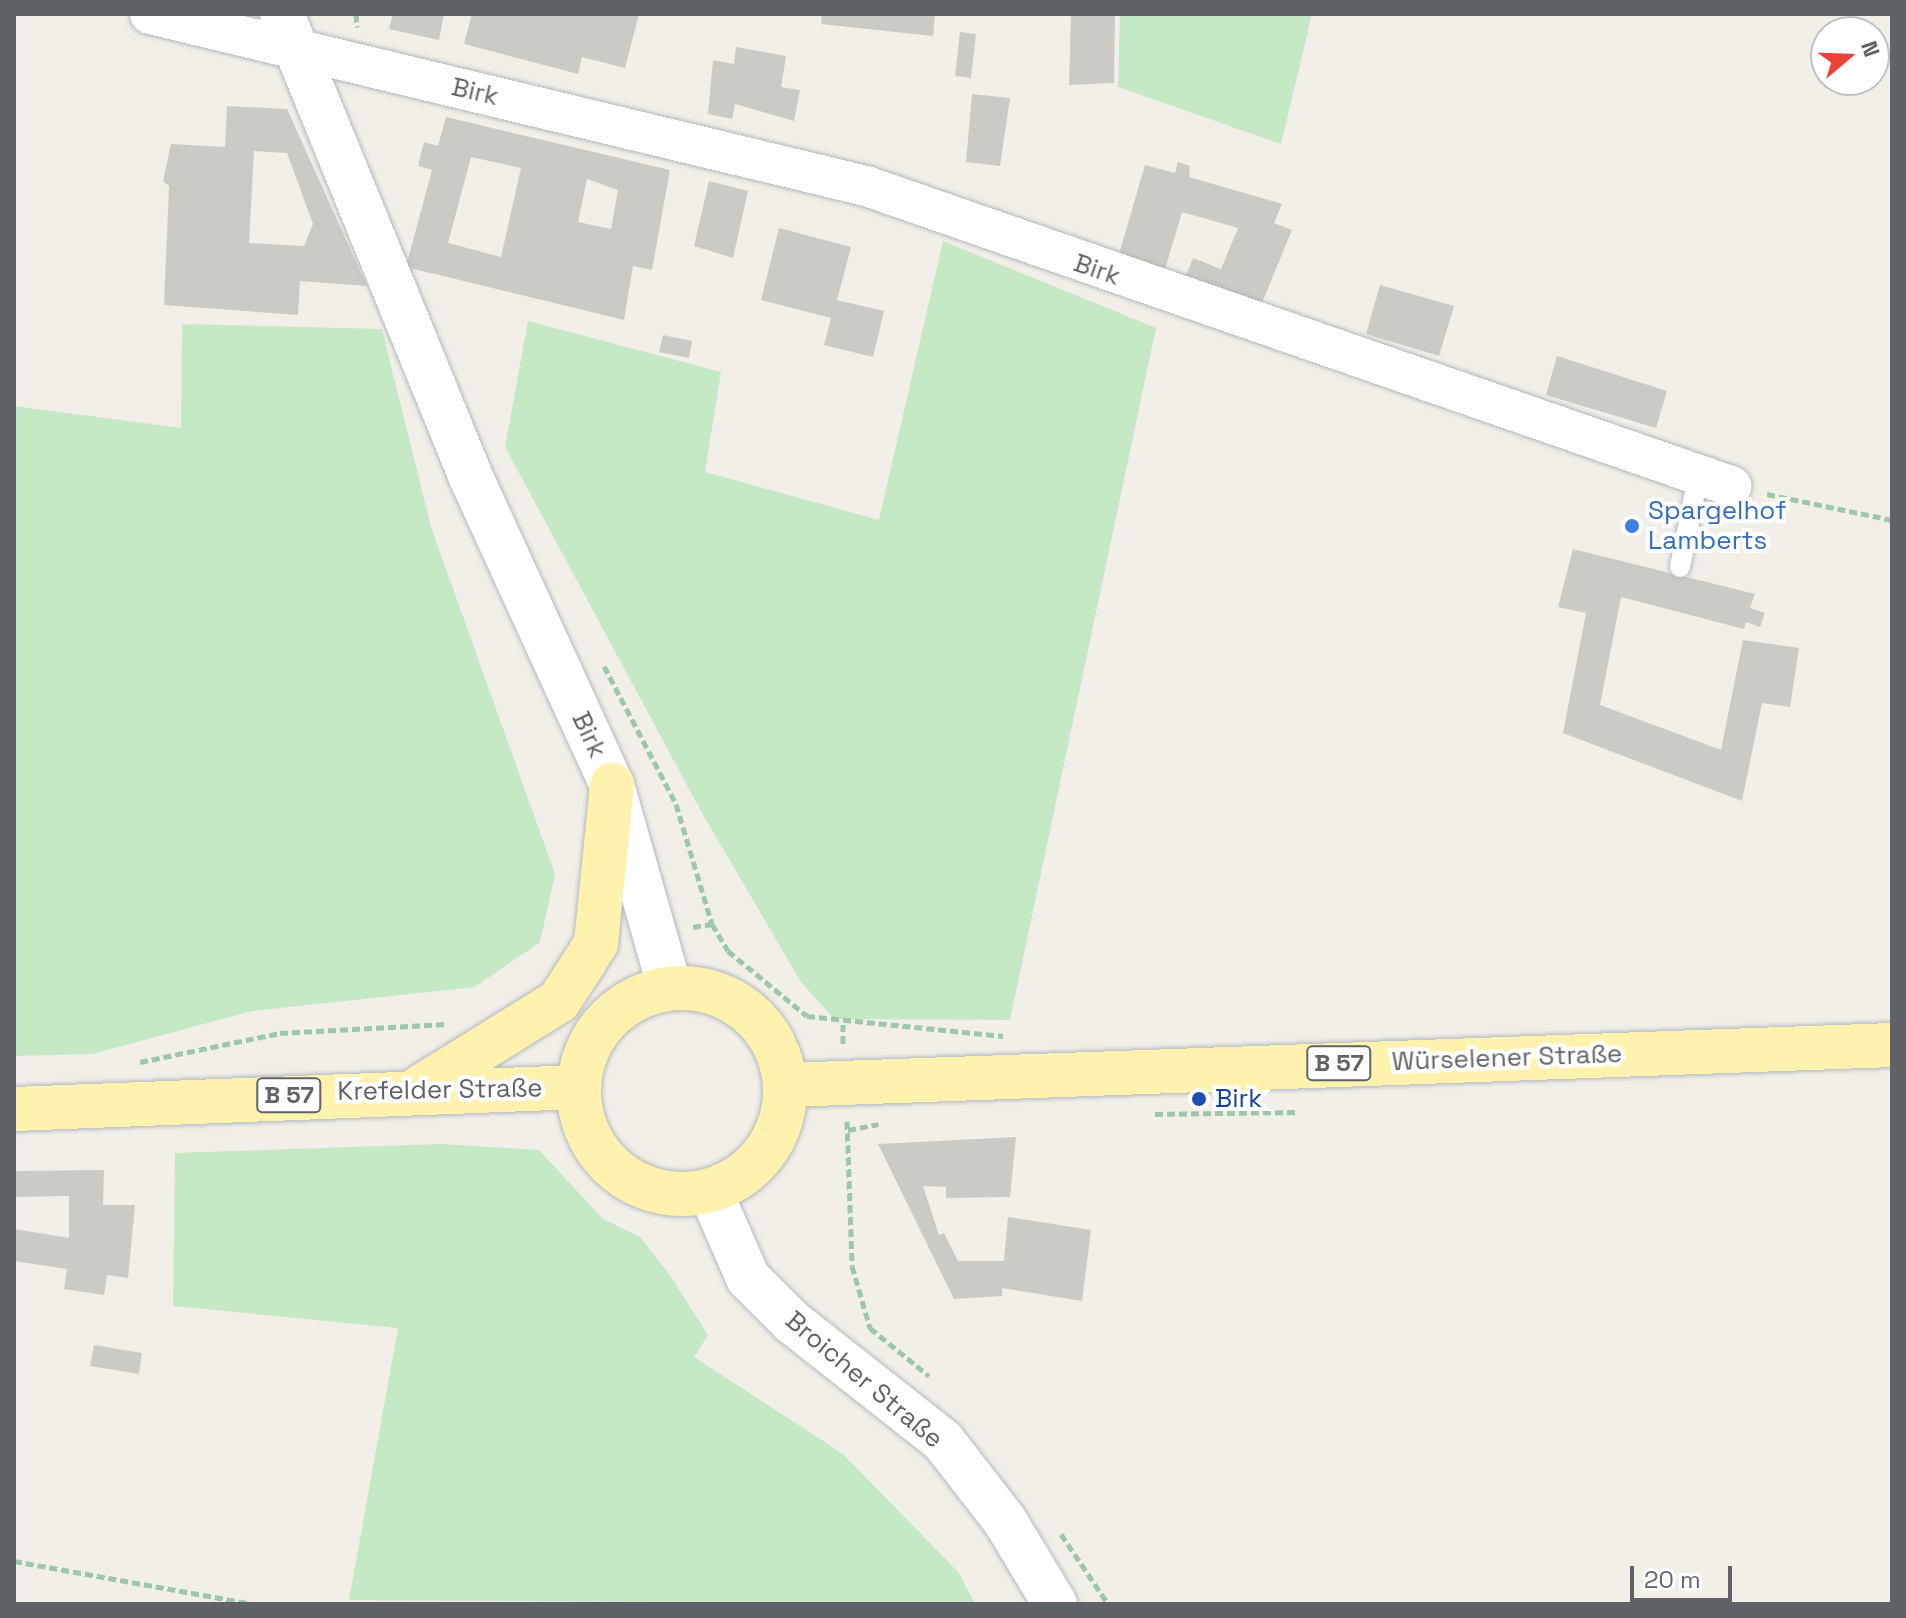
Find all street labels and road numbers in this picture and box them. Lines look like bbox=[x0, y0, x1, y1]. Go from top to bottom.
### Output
street label: Birk bbox=[448, 71, 502, 113]
street label: Birk bbox=[1070, 248, 1124, 292]
street label: Birk bbox=[565, 707, 613, 763]
street label: Würselener Straße bbox=[1391, 1038, 1623, 1078]
road number: B 57 bbox=[1305, 1043, 1373, 1083]
street label: Krefelder Straße bbox=[337, 1073, 543, 1107]
road number: B 57 bbox=[255, 1075, 323, 1115]
street label: Broicher Straße bbox=[779, 1305, 949, 1455]

